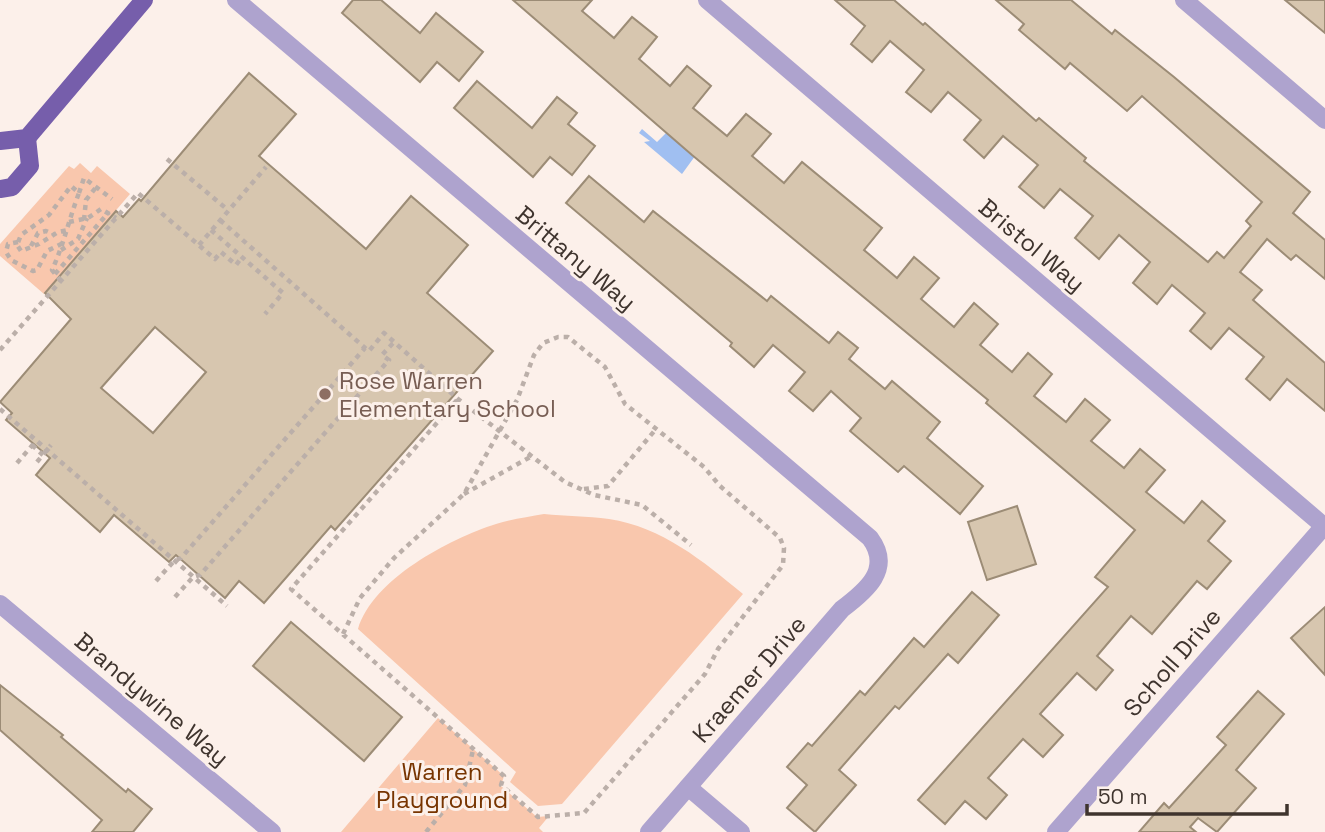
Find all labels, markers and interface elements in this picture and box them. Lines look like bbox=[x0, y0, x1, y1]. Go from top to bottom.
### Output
street label: Bristol Way bbox=[972, 192, 1092, 298]
street label: Brittany Way bbox=[510, 199, 642, 317]
place label: Rose Warren Elementary School bbox=[339, 365, 556, 424]
marker: Rose Warren Elementary School bbox=[317, 386, 333, 402]
street label: Scholl Drive bbox=[1116, 601, 1228, 723]
street label: Kraemer Drive bbox=[685, 609, 813, 749]
street label: Brandywine Way bbox=[68, 625, 236, 773]
park label: Warren Playground bbox=[376, 756, 508, 815]
scale bar bbox=[1087, 772, 1286, 816]
text: 50 m bbox=[1098, 783, 1148, 810]

